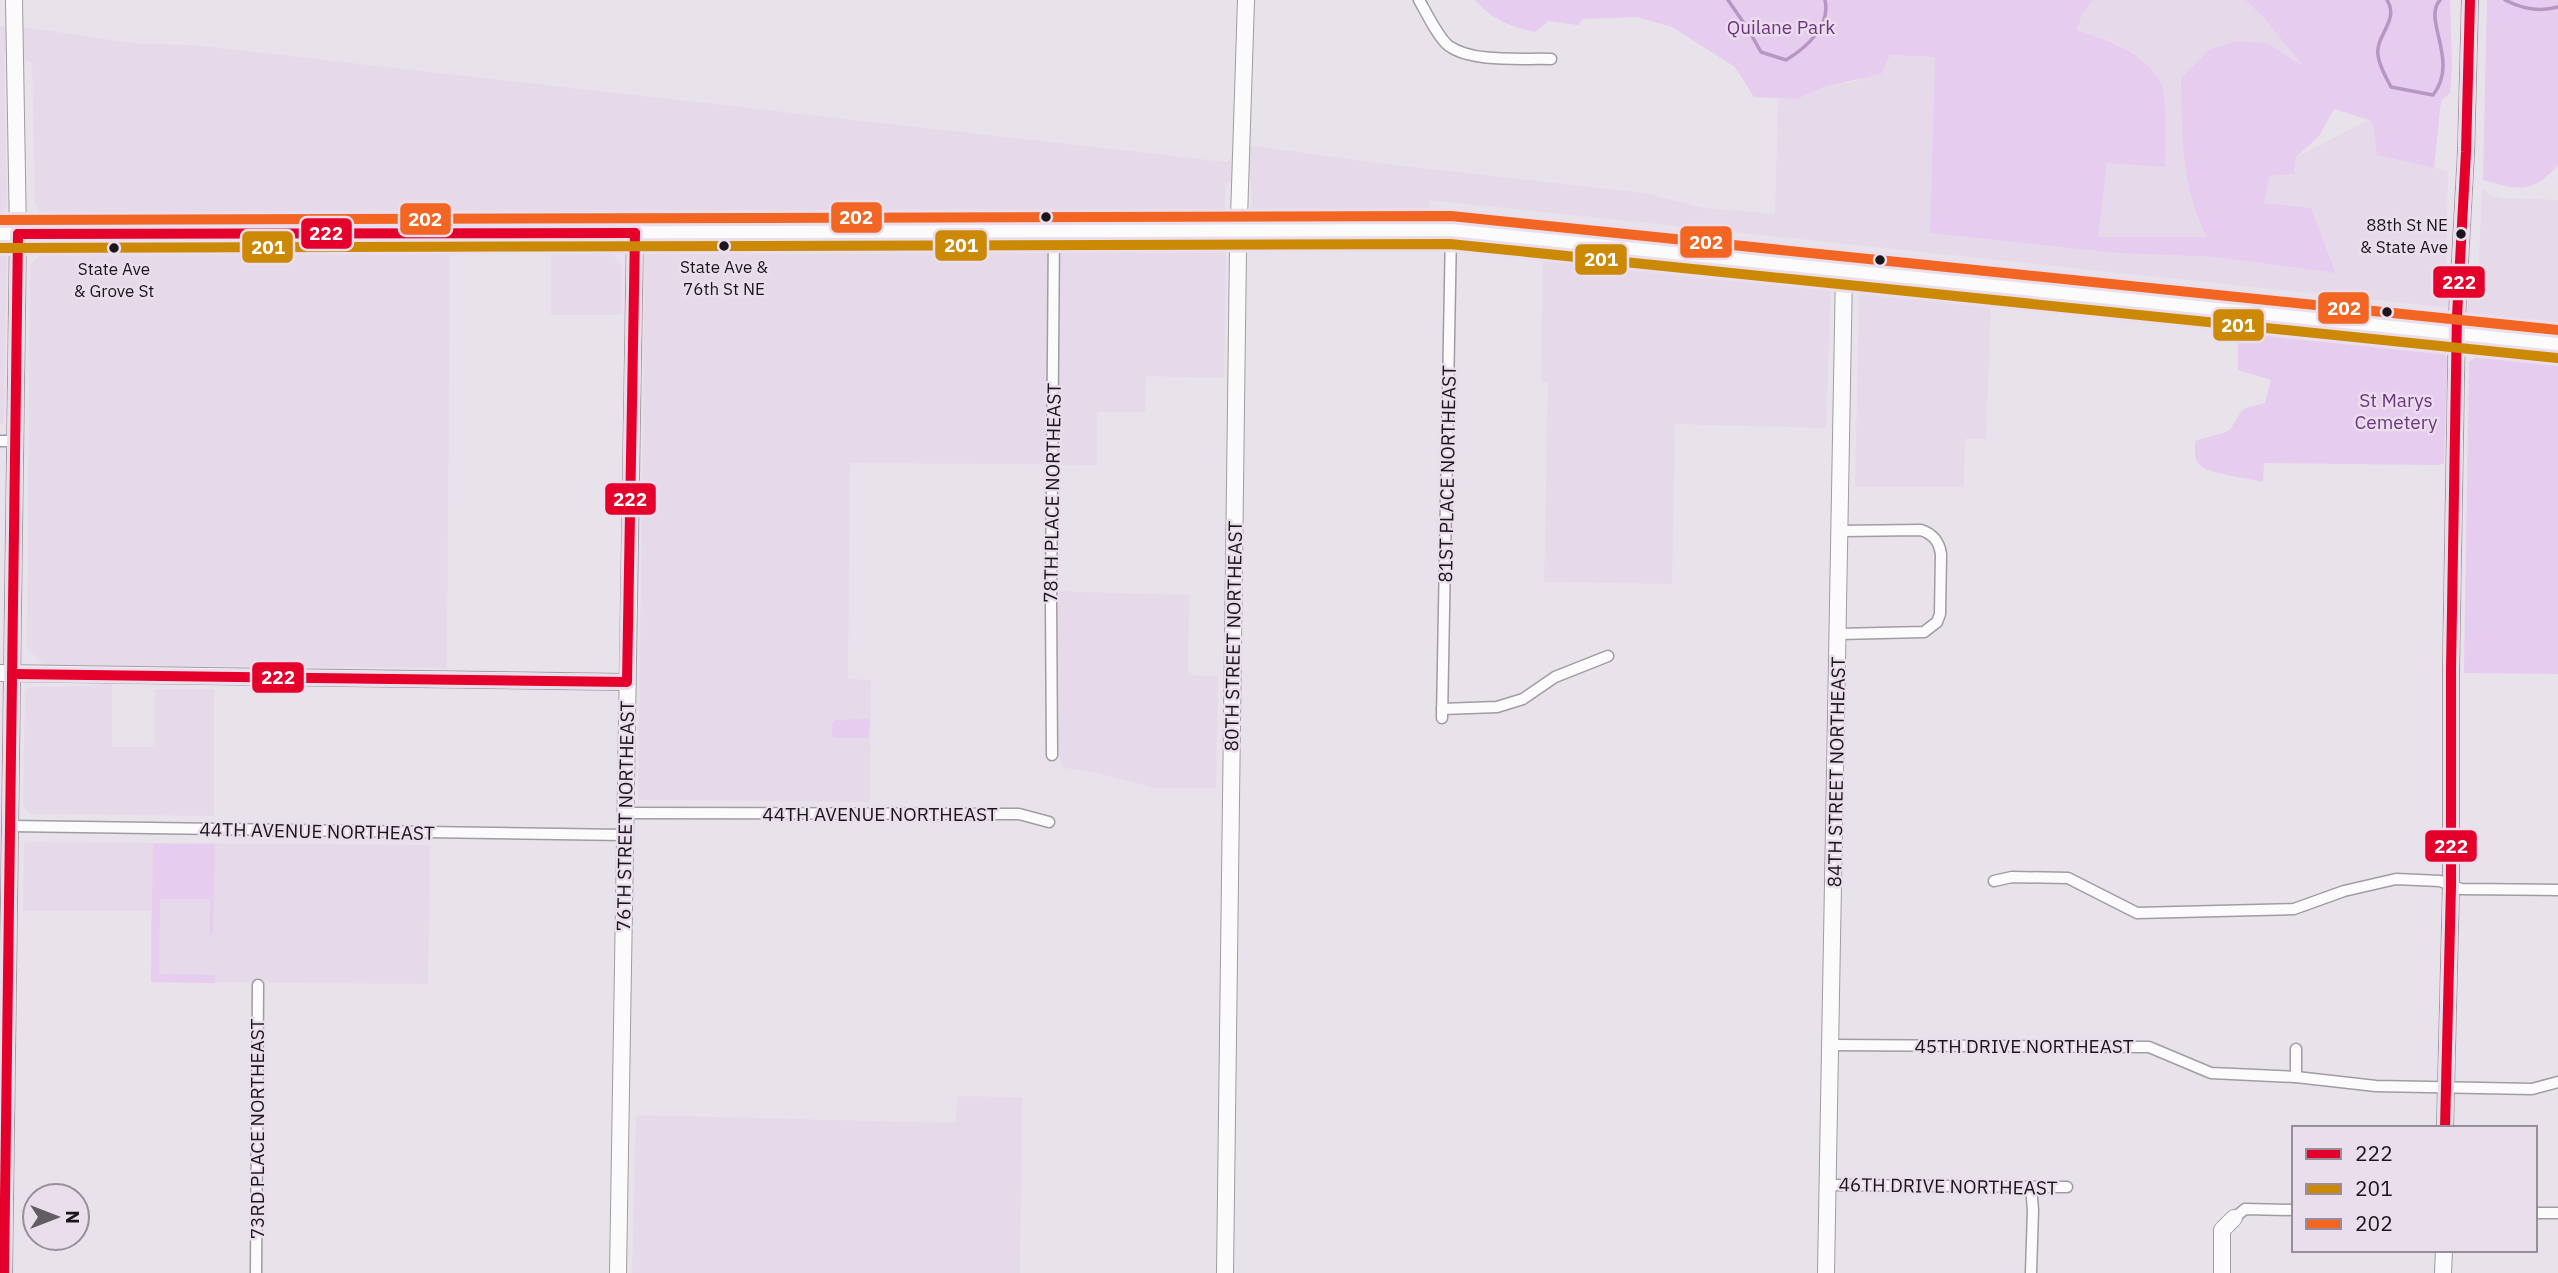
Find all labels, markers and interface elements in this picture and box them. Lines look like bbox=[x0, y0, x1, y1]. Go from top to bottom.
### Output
park label: Quilane Park bbox=[1727, 15, 1835, 39]
line badge: 202 bbox=[830, 201, 883, 234]
line badge: 202 bbox=[399, 202, 452, 236]
text: 202 bbox=[839, 205, 873, 229]
text: 202 bbox=[408, 207, 442, 231]
unlabelled marker bbox=[1039, 210, 1053, 224]
place label: 88th St NE & State Ave bbox=[2360, 214, 2448, 258]
line badge: 222 bbox=[300, 217, 353, 250]
text: 222 bbox=[309, 221, 343, 245]
line badge: 202 bbox=[1679, 225, 1733, 259]
marker: 88th St NE & State Ave bbox=[2454, 227, 2468, 241]
line badge: 201 bbox=[934, 229, 988, 262]
line badge: 201 bbox=[241, 230, 294, 264]
text: 202 bbox=[1689, 230, 1723, 254]
text: 201 bbox=[944, 233, 979, 257]
text: 201 bbox=[251, 235, 286, 259]
marker: State Ave & 76th St NE bbox=[717, 239, 731, 253]
marker: State Ave & Grove St bbox=[107, 241, 121, 255]
line badge: 201 bbox=[1574, 243, 1628, 276]
text: 201 bbox=[1584, 247, 1619, 271]
unlabelled marker bbox=[1873, 253, 1887, 267]
place label: State Ave & 76th St NE bbox=[680, 256, 768, 300]
place label: State Ave & Grove St bbox=[74, 258, 154, 302]
line badge: 222 bbox=[2432, 265, 2486, 299]
text: 222 bbox=[2442, 270, 2476, 294]
line badge: 202 bbox=[2317, 291, 2370, 325]
text: 202 bbox=[2327, 296, 2361, 320]
unlabelled marker bbox=[2380, 305, 2394, 319]
line badge: 201 bbox=[2212, 308, 2265, 342]
text: 201 bbox=[2221, 313, 2256, 337]
street label: 81ST PLACE NORTHEAST bbox=[1433, 365, 1461, 583]
street label: 78TH PLACE NORTHEAST bbox=[1038, 383, 1066, 603]
park label: St Marys Cemetery bbox=[2355, 388, 2438, 434]
line badge: 222 bbox=[604, 482, 657, 516]
text: 222 bbox=[613, 487, 647, 511]
street label: 80TH STREET NORTHEAST bbox=[1219, 520, 1247, 752]
street label: 84TH STREET NORTHEAST bbox=[1822, 656, 1850, 888]
line badge: 222 bbox=[251, 661, 305, 694]
text: 222 bbox=[261, 665, 295, 689]
street label: 76TH STREET NORTHEAST bbox=[611, 700, 639, 932]
street label: 44TH AVENUE NORTHEAST bbox=[762, 802, 998, 826]
street label: 44TH AVENUE NORTHEAST bbox=[199, 817, 435, 845]
line badge: 222 bbox=[2424, 829, 2478, 863]
text: 222 bbox=[2434, 834, 2468, 858]
street label: 73RD PLACE NORTHEAST bbox=[245, 1019, 269, 1239]
street label: 45TH DRIVE NORTHEAST bbox=[1914, 1034, 2134, 1058]
legend bbox=[2292, 1126, 2537, 1252]
text: 222 bbox=[2355, 1139, 2393, 1167]
street label: 46TH DRIVE NORTHEAST bbox=[1838, 1172, 2058, 1200]
text: 201 bbox=[2355, 1174, 2393, 1202]
north arrow bbox=[21, 1182, 91, 1252]
text: 202 bbox=[2355, 1209, 2393, 1237]
text: N bbox=[61, 1210, 85, 1224]

